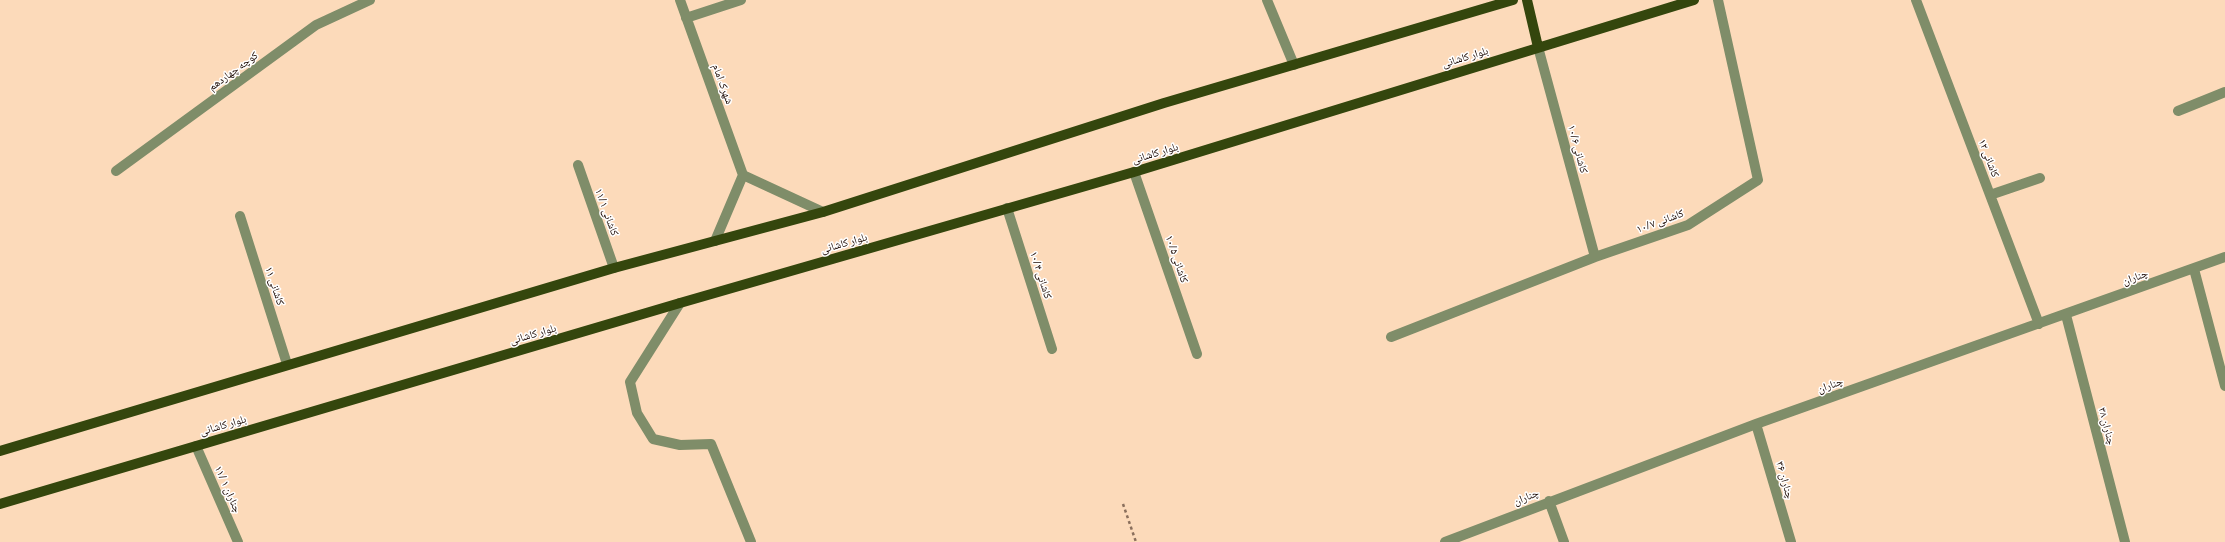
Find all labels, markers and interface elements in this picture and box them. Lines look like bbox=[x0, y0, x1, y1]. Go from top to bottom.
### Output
street label: بلوار کاشانی bbox=[1440, 44, 1490, 70]
street label: کوچه چهاردهم bbox=[206, 49, 260, 93]
street label: شهرک امام bbox=[710, 62, 736, 106]
street label: ۱۰/۶ کاشانی bbox=[1565, 123, 1591, 175]
street label: کاشانی ۱۲ bbox=[1976, 137, 2002, 179]
street label: بلوار کاشانی bbox=[1130, 140, 1180, 166]
street label: ۱۱/۱ کاشانی bbox=[592, 187, 622, 237]
street label: ۱۰/۷ کاشانی bbox=[1635, 206, 1685, 236]
street label: بلوار کاشانی bbox=[819, 230, 869, 256]
street label: ۱۰/۵ کاشانی bbox=[1163, 234, 1191, 284]
street label: ۱۰/۴ کاشانی bbox=[1027, 249, 1055, 301]
street label: ۱۱ کاشانی bbox=[263, 265, 287, 307]
street label: چناران bbox=[2120, 266, 2150, 288]
street label: بلوار کاشانی bbox=[508, 321, 558, 347]
street label: چناران bbox=[1815, 374, 1845, 396]
street label: چناران ۳۸ bbox=[2096, 406, 2118, 446]
street label: بلوار کاشانی bbox=[198, 412, 248, 438]
street label: چناران ۳۶ bbox=[1773, 460, 1797, 500]
street label: چناران ۱ /۱۱ bbox=[212, 464, 244, 514]
street label: چناران bbox=[1511, 486, 1541, 508]

